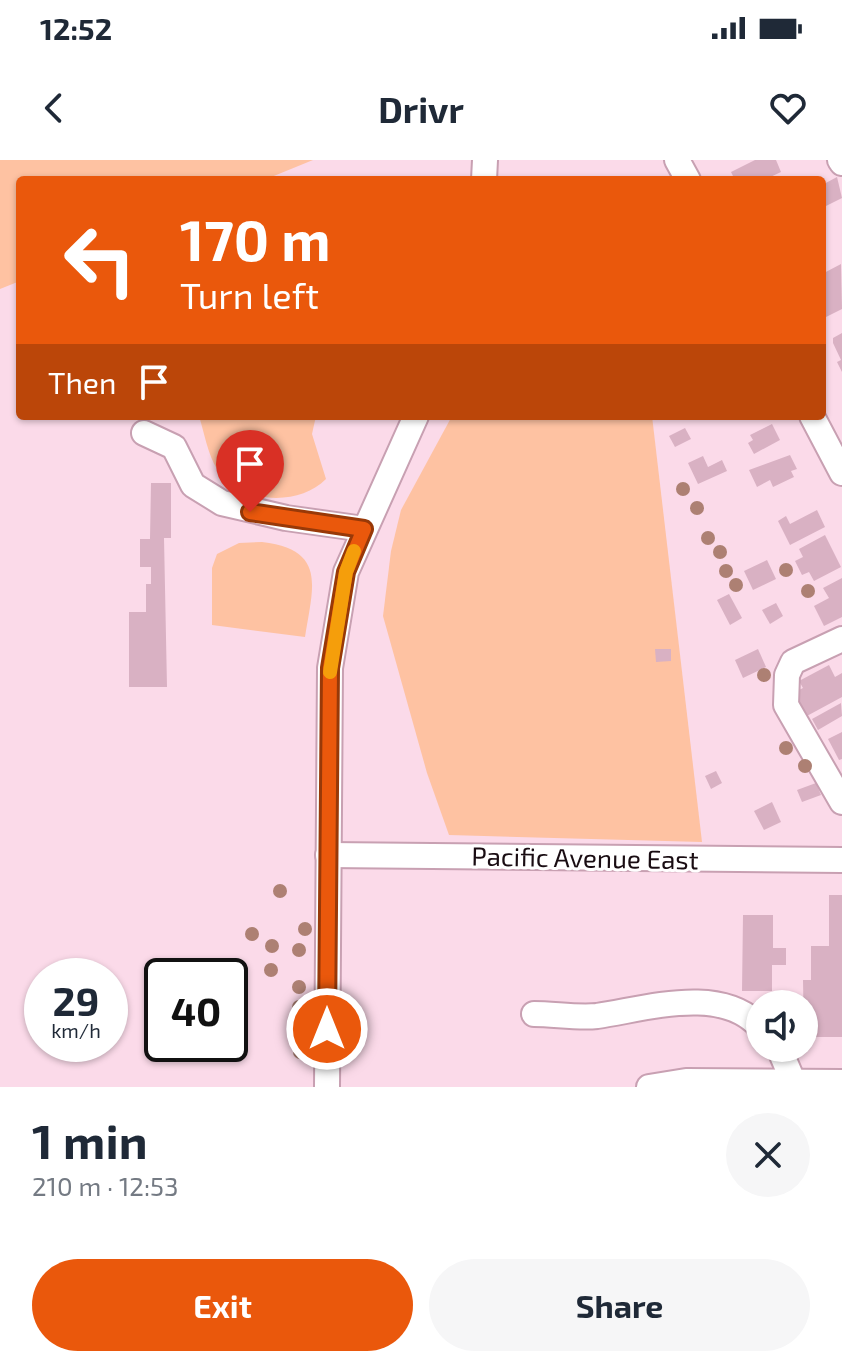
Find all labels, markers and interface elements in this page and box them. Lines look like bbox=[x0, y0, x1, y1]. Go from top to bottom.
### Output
text: 12:52 bbox=[40, 10, 112, 46]
icon: back bbox=[32, 86, 76, 130]
icon: heart bbox=[766, 86, 810, 130]
text: Drivr bbox=[378, 87, 464, 130]
text: 170 m bbox=[180, 205, 331, 272]
icon: left bbox=[48, 208, 152, 312]
text: Turn left bbox=[180, 273, 319, 316]
icon: arrive bbox=[132, 360, 176, 404]
text: Then bbox=[48, 364, 116, 400]
pin bbox=[216, 430, 284, 512]
icon: arrive bbox=[228, 442, 272, 486]
street label: Pacific Avenue East bbox=[471, 840, 699, 874]
speed limit sign: 40 bbox=[144, 958, 248, 1062]
text: 29 bbox=[53, 976, 99, 1024]
position arrow bbox=[285, 987, 369, 1071]
map controls bbox=[746, 990, 818, 1062]
button: sound bbox=[746, 990, 818, 1062]
text: km/h bbox=[51, 1018, 101, 1042]
text: 1 min bbox=[32, 1111, 148, 1169]
button: close bbox=[726, 1113, 810, 1197]
text: 210 m · 12:53 bbox=[32, 1170, 178, 1201]
button: Exit bbox=[32, 1259, 413, 1351]
button: Share bbox=[429, 1259, 810, 1351]

